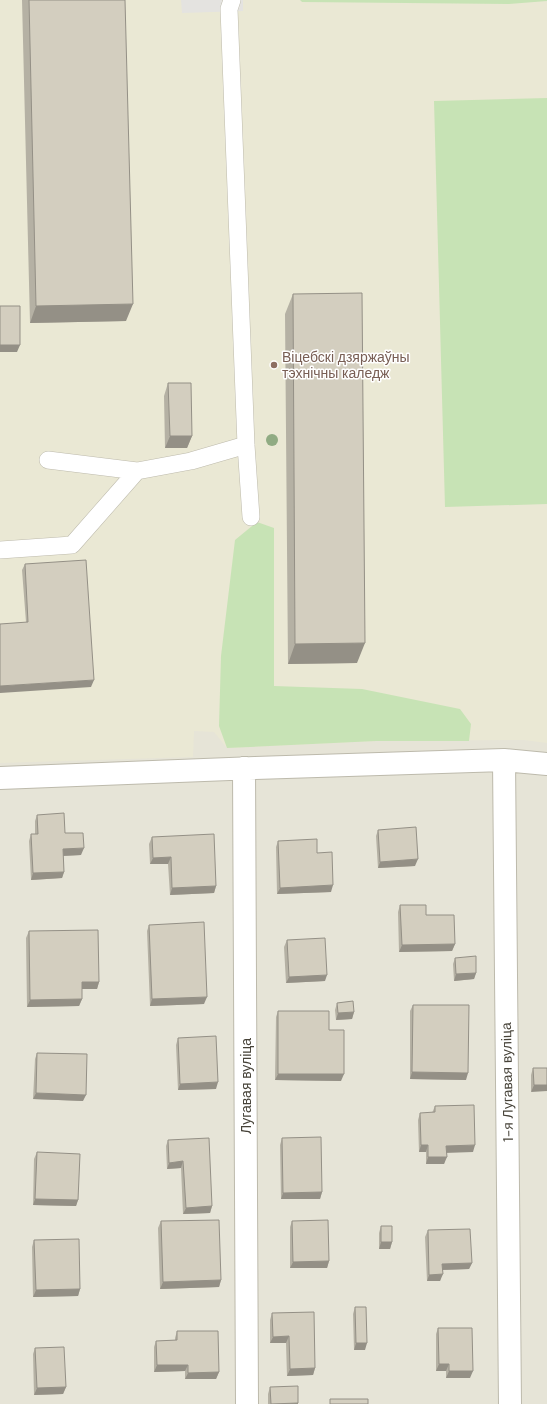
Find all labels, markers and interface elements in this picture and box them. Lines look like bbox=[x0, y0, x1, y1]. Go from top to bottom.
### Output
place label: Віцебскі дзяржаўны тэхнічны каледж bbox=[282, 348, 410, 382]
marker: Віцебскі дзяржаўны тэхнічны каледж bbox=[269, 360, 279, 370]
street label: 1-я Лугавая вуліца bbox=[497, 1022, 517, 1142]
street label: Лугавая вуліца bbox=[237, 1038, 255, 1134]

